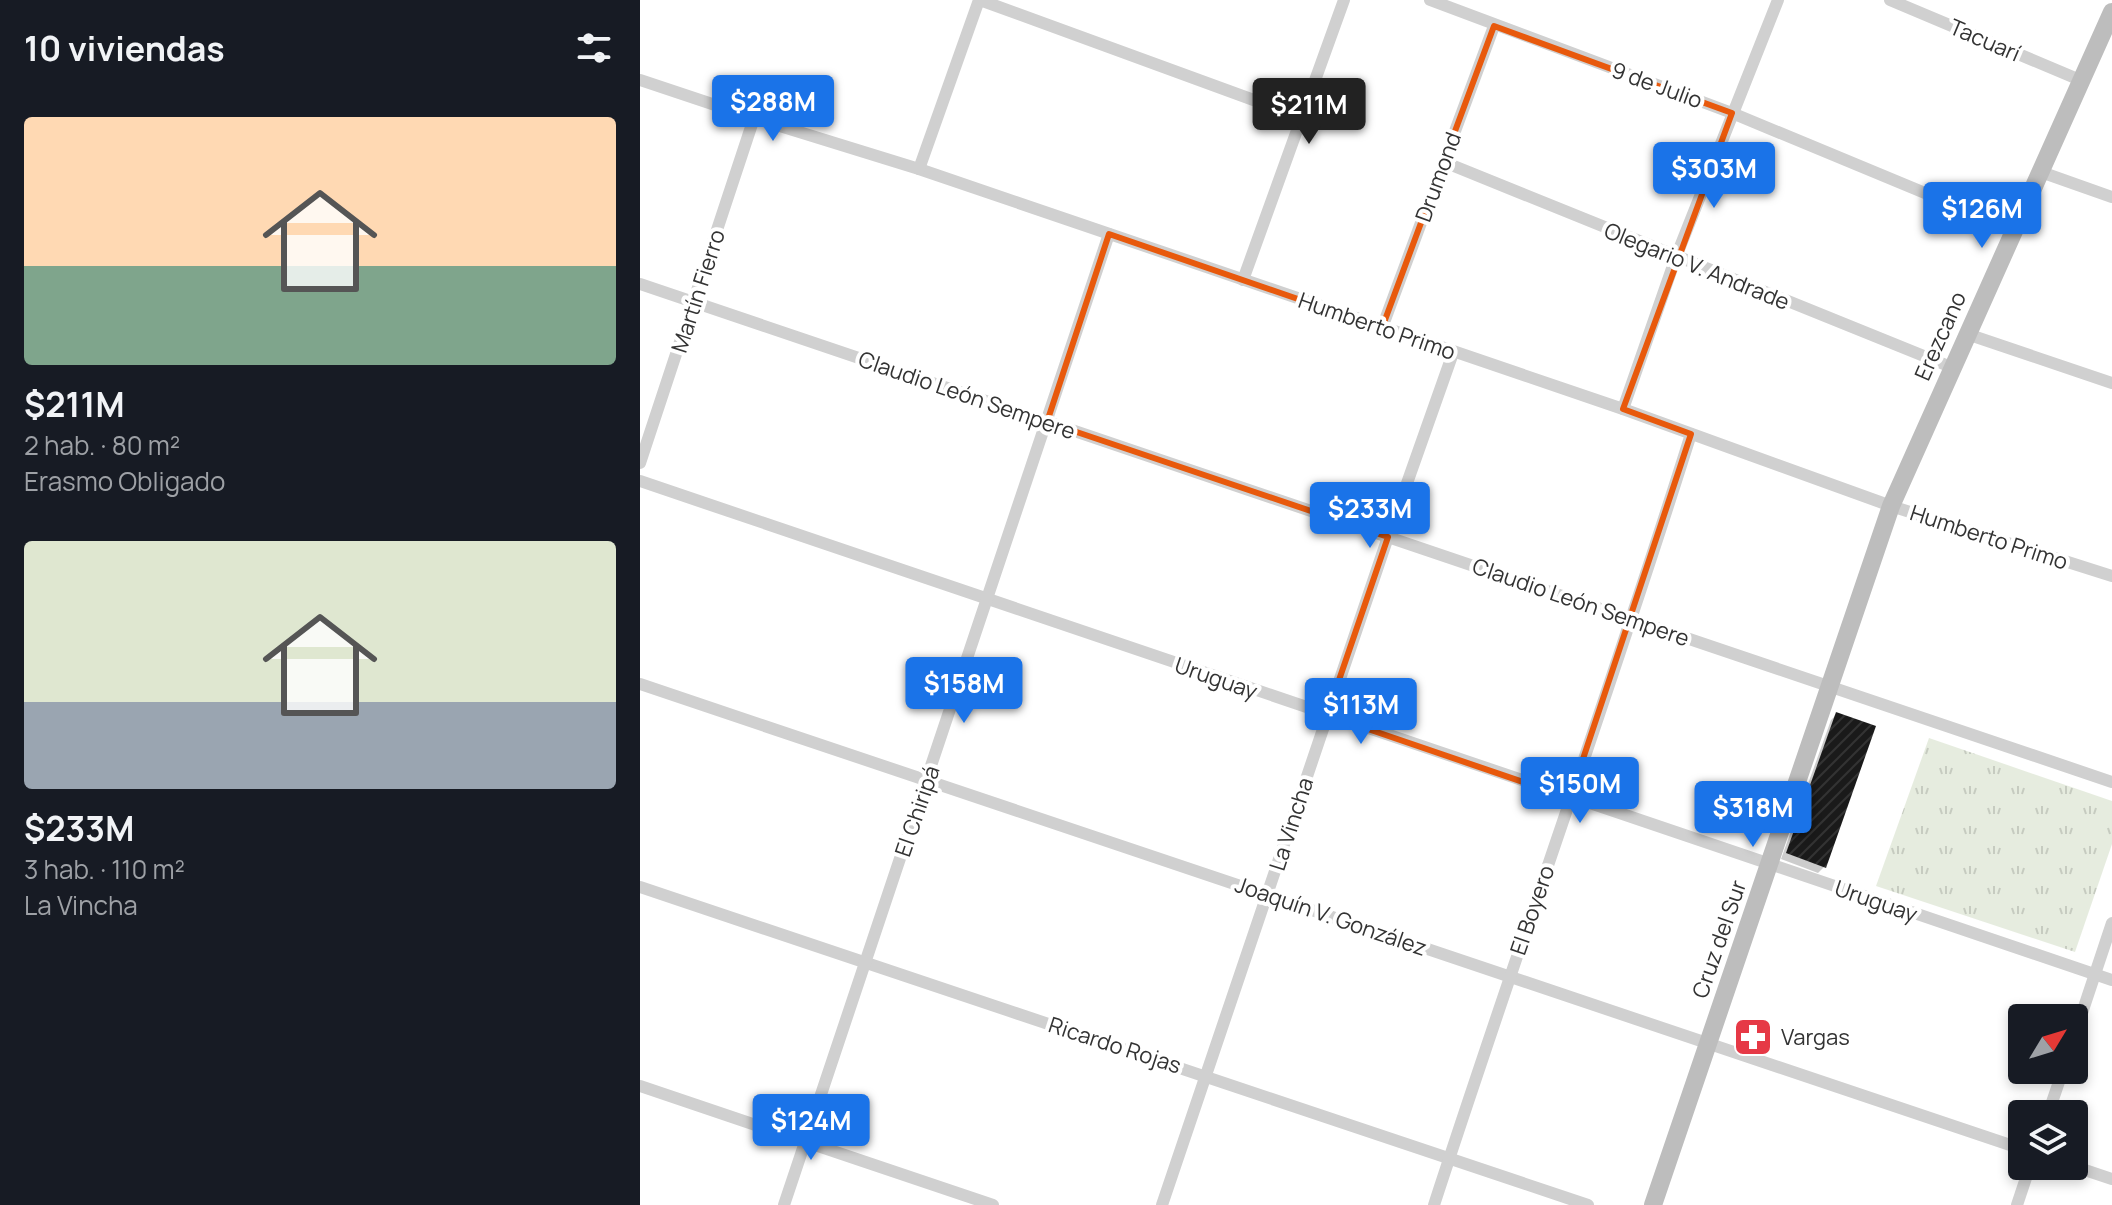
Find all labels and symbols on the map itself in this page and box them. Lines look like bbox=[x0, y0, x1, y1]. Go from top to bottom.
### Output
street label: Tacuarí bbox=[1945, 12, 2025, 68]
street label: 9 de Julio bbox=[1607, 55, 1707, 115]
pin: $288M bbox=[717, 75, 829, 143]
pin: $211M bbox=[1253, 78, 1365, 146]
street label: Drumond bbox=[1408, 128, 1468, 226]
pin: $303M bbox=[1658, 142, 1770, 210]
pin: $126M bbox=[1926, 182, 2038, 250]
street label: Olegario V. Andrade bbox=[1600, 215, 1794, 317]
street label: Martín Fierro bbox=[664, 226, 732, 356]
street label: Humberto Primo bbox=[1294, 285, 1460, 367]
street label: Erezcano bbox=[1907, 287, 1973, 385]
street label: Claudio León Sempere bbox=[855, 344, 1080, 446]
pin: $233M bbox=[1314, 482, 1426, 550]
street label: Humberto Primo bbox=[1906, 497, 2072, 577]
street label: Claudio León Sempere bbox=[1469, 551, 1694, 653]
street label: Uruguay bbox=[1171, 650, 1262, 706]
pin: $158M bbox=[908, 657, 1020, 725]
pin: $113M bbox=[1305, 678, 1417, 746]
pin: $150M bbox=[1524, 757, 1636, 825]
street label: El Chiripá bbox=[887, 762, 947, 860]
street label: La Vincha bbox=[1262, 774, 1320, 874]
pin: $318M bbox=[1697, 781, 1809, 849]
street label: El Boyero bbox=[1503, 861, 1561, 959]
street label: Joaquín V. González bbox=[1231, 869, 1431, 963]
street label: Uruguay bbox=[1831, 873, 1922, 929]
street label: Cruz del Sur bbox=[1685, 876, 1753, 1002]
north arrow bbox=[2008, 1004, 2088, 1084]
street label: Ricardo Rojas bbox=[1045, 1009, 1185, 1081]
pharmacy icon: Vargas bbox=[1732, 1016, 1774, 1058]
place label: Vargas bbox=[1781, 1022, 1850, 1052]
pin: $124M bbox=[755, 1094, 867, 1162]

